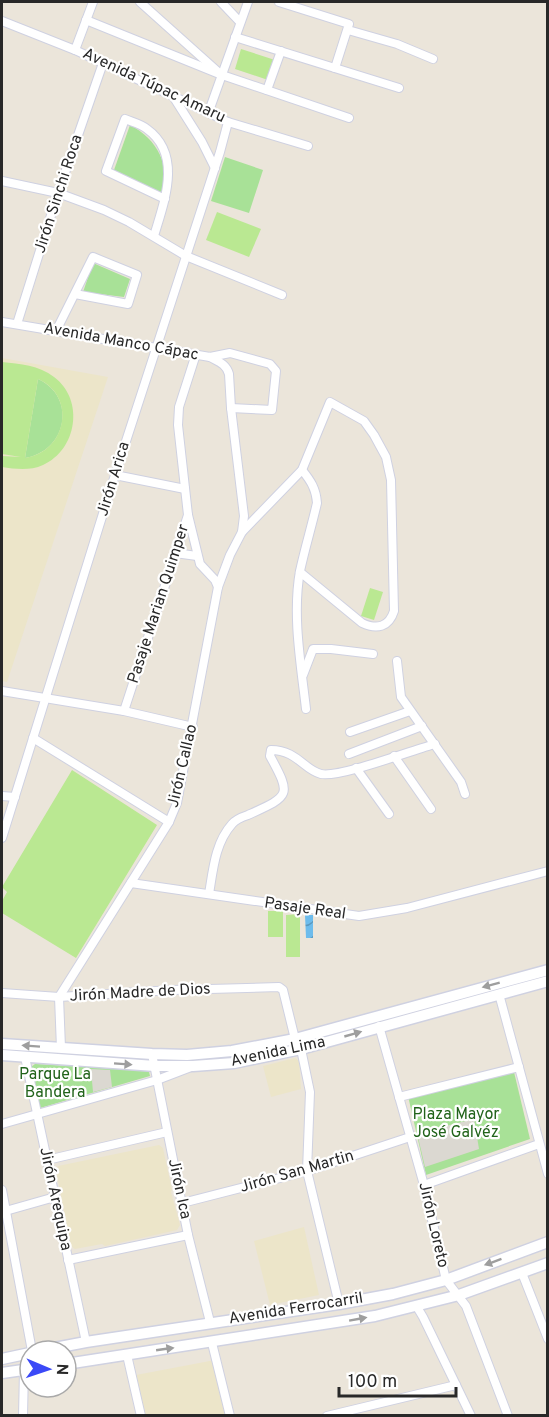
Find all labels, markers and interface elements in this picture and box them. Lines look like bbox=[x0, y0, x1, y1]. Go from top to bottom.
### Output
street label: Avenida Túpac Amaru bbox=[79, 44, 229, 128]
street label: Jirón Sinchi Roca bbox=[30, 132, 88, 256]
street label: Avenida Manco Cápac bbox=[42, 319, 200, 365]
street label: Jirón Arica bbox=[93, 439, 135, 519]
street label: Pasaje Marian Quimper bbox=[124, 522, 194, 686]
street label: Jirón Callao bbox=[164, 722, 202, 810]
street label: Pasaje Real bbox=[263, 893, 347, 925]
street label: Jirón Madre de Dios bbox=[69, 979, 211, 1007]
one-way arrow bbox=[482, 981, 500, 990]
one-way arrow bbox=[344, 1029, 362, 1038]
street label: Avenida Lima bbox=[229, 1032, 327, 1072]
one-way arrow bbox=[22, 1042, 41, 1051]
one-way arrow bbox=[113, 1059, 132, 1069]
park label: Parque La Bandera bbox=[19, 1065, 91, 1103]
park label: Plaza Mayor José Galvéz bbox=[412, 1105, 500, 1143]
street label: Jirón Arequipa bbox=[34, 1146, 76, 1252]
street label: Jirón San Martin bbox=[238, 1146, 356, 1198]
street label: Jirón Ica bbox=[163, 1157, 195, 1221]
street label: Jirón Loreto bbox=[413, 1180, 453, 1270]
one-way arrow bbox=[483, 1258, 501, 1268]
street label: Avenida Ferrocarril bbox=[227, 1288, 365, 1330]
one-way arrow bbox=[349, 1315, 368, 1324]
north arrow bbox=[18, 1339, 78, 1399]
one-way arrow bbox=[156, 1345, 175, 1354]
scale bar bbox=[339, 1360, 456, 1398]
text: N bbox=[51, 1363, 71, 1376]
text: 100 m bbox=[348, 1371, 397, 1394]

